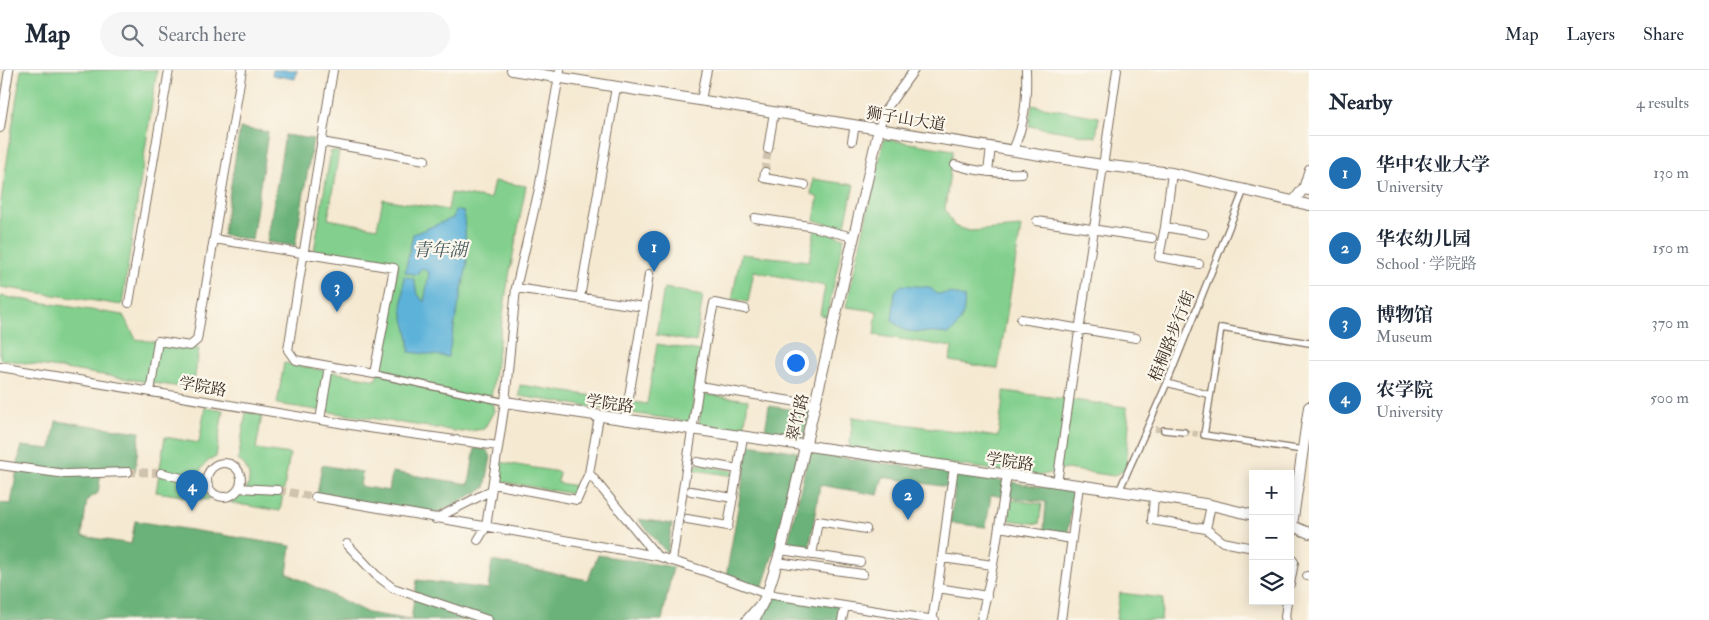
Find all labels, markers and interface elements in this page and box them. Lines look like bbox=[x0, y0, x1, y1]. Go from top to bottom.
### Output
search box bbox=[100, 12, 450, 57]
text: Map bbox=[25, 19, 70, 50]
icon: search bbox=[118, 21, 146, 49]
text: Search here bbox=[158, 23, 246, 47]
text: Map bbox=[1505, 23, 1539, 46]
text: Layers bbox=[1567, 23, 1615, 46]
text: Share bbox=[1643, 23, 1684, 46]
text: Nearby bbox=[1329, 89, 1392, 116]
text: 4 results bbox=[1636, 93, 1689, 113]
street label: 狮子山大道 bbox=[865, 103, 947, 135]
text: 华中农业大学 bbox=[1376, 153, 1490, 177]
text: 1 bbox=[1342, 163, 1348, 183]
text: 130 m bbox=[1653, 163, 1689, 183]
text: University bbox=[1376, 177, 1443, 197]
text: 华农幼儿园 bbox=[1376, 227, 1471, 251]
pin: 1 bbox=[638, 231, 670, 272]
text: 2 bbox=[1341, 238, 1349, 258]
text: 150 m bbox=[1652, 238, 1689, 258]
water label: 青年湖 bbox=[413, 239, 470, 262]
text: School · 学院路 bbox=[1376, 254, 1477, 274]
pin: 3 bbox=[321, 271, 353, 312]
street label: 梧桐路步行街 bbox=[1145, 288, 1199, 385]
text: 博物馆 bbox=[1376, 303, 1433, 327]
text: 3 bbox=[1342, 313, 1348, 333]
text: 370 m bbox=[1652, 313, 1689, 333]
text: Museum bbox=[1376, 327, 1432, 347]
your location bbox=[783, 350, 809, 376]
street label: 学院路 bbox=[177, 373, 228, 401]
text: 农学院 bbox=[1376, 378, 1433, 402]
text: 4 bbox=[1341, 388, 1349, 408]
text: 500 m bbox=[1650, 388, 1689, 408]
street label: 学院路 bbox=[585, 391, 635, 417]
street label: 翠竹路 bbox=[783, 392, 813, 443]
text: University bbox=[1376, 402, 1443, 422]
street label: 学院路 bbox=[985, 449, 1035, 475]
pin: 4 bbox=[176, 470, 208, 511]
map controls bbox=[1249, 470, 1294, 605]
button: + bbox=[1249, 470, 1294, 515]
pin: 2 bbox=[892, 479, 924, 520]
button: − bbox=[1249, 515, 1294, 560]
button: layers bbox=[1249, 560, 1294, 605]

